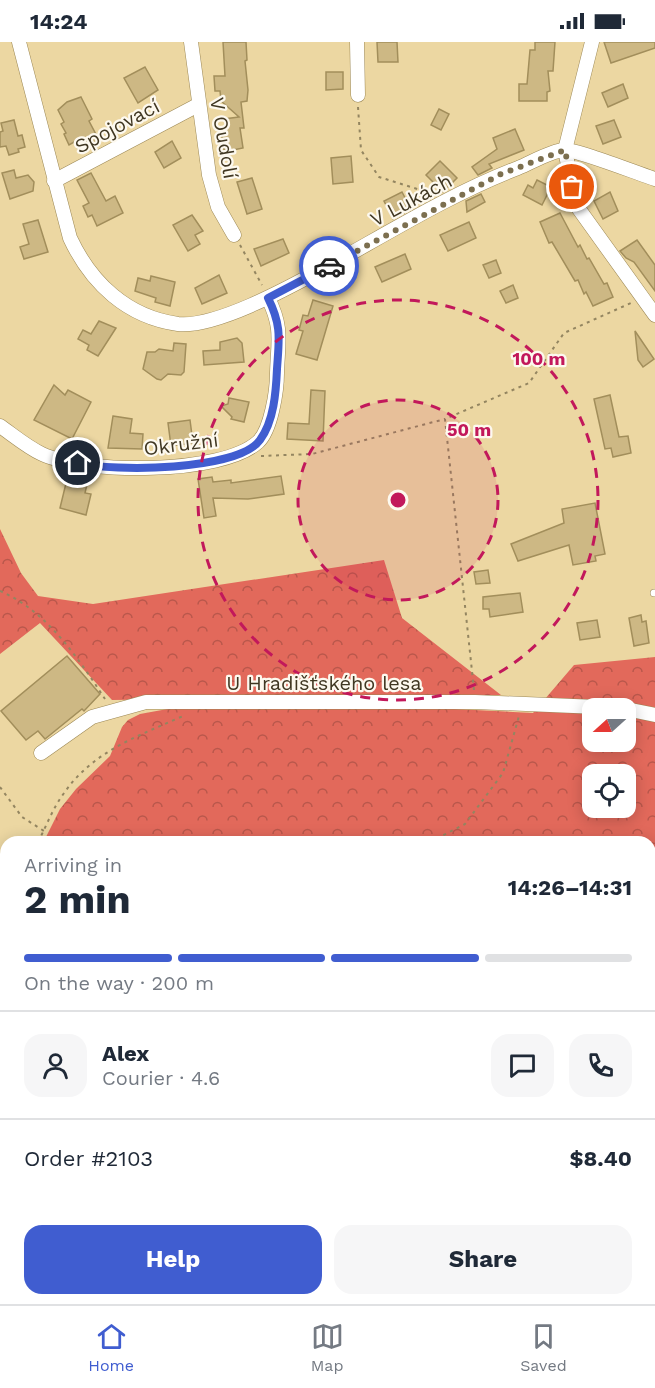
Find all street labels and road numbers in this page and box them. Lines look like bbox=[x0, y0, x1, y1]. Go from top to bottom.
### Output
street label: Spojovací bbox=[71, 94, 163, 158]
street label: V Oudolí bbox=[205, 95, 243, 181]
street label: V Lukách bbox=[366, 168, 456, 232]
street label: Okružní bbox=[142, 428, 220, 460]
street label: U Hradišťského lesa bbox=[226, 671, 422, 695]

